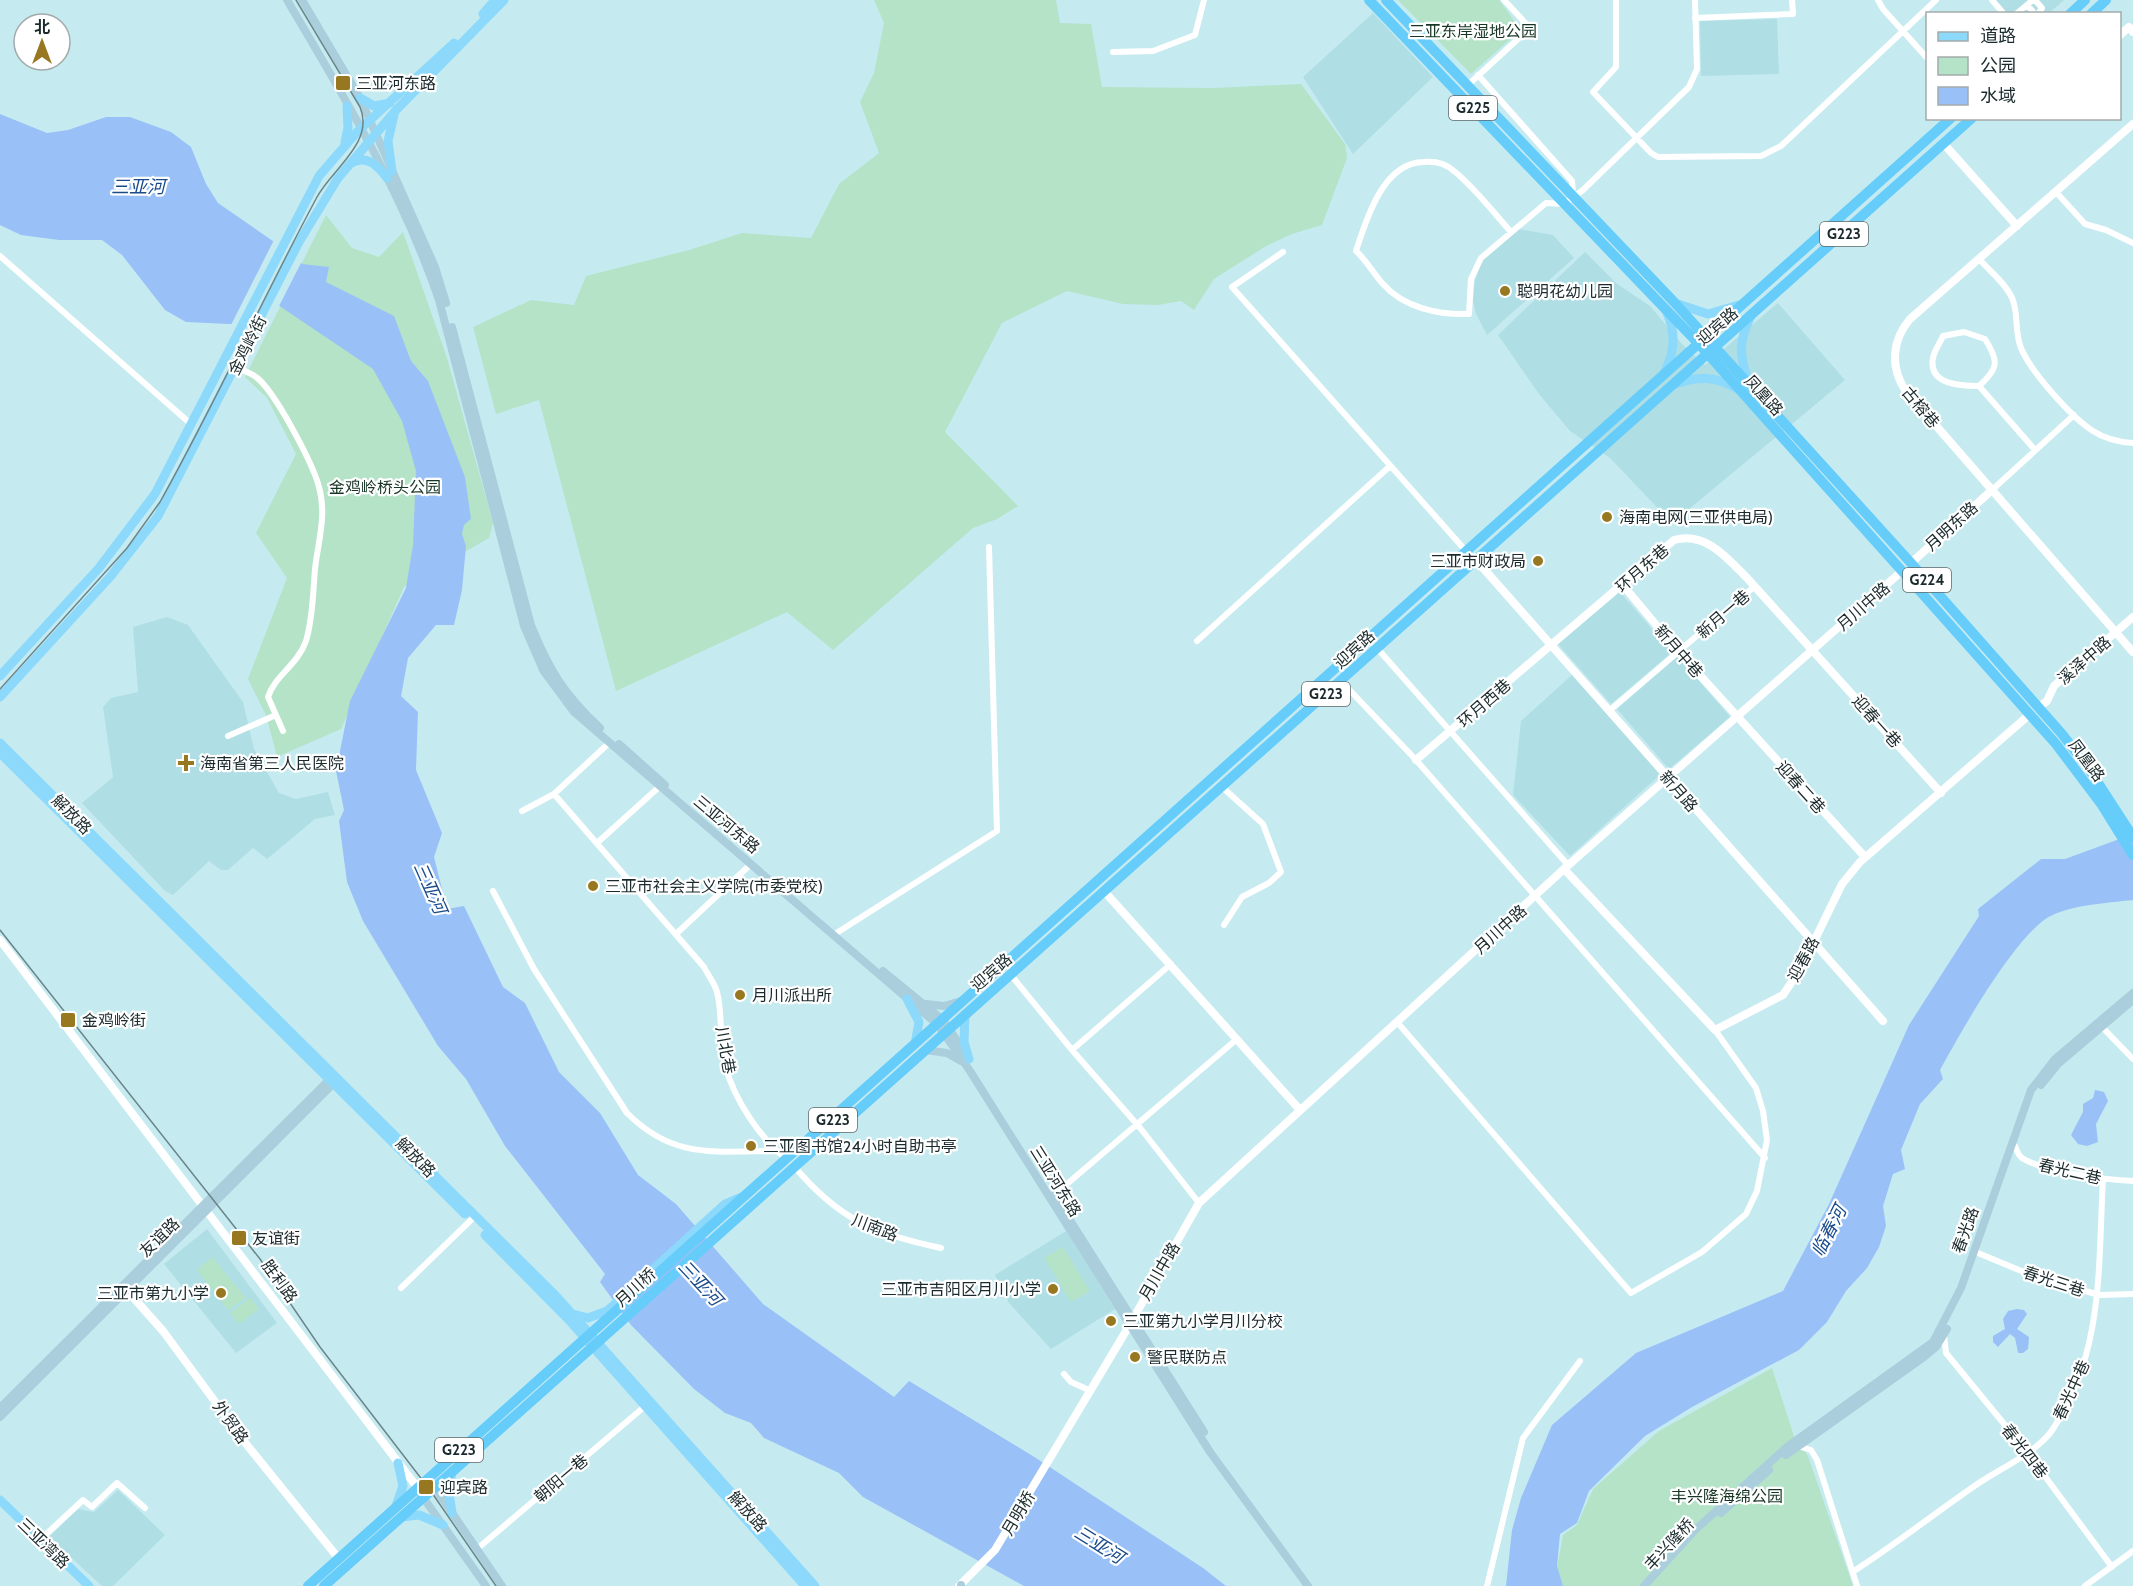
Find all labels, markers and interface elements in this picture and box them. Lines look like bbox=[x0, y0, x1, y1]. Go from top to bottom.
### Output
north arrow bbox=[12, 12, 72, 72]
legend bbox=[1926, 12, 2121, 120]
text: 北 bbox=[34, 18, 50, 37]
park label: 三亚东岸湿地公园 bbox=[1409, 22, 1537, 41]
text: 道路 bbox=[1980, 25, 2016, 47]
text: 公园 bbox=[1980, 55, 2016, 77]
marker: 三亚河东路 bbox=[334, 74, 352, 92]
place label: 三亚河东路 bbox=[356, 74, 436, 93]
text: 水域 bbox=[1980, 85, 2016, 107]
road number: G225 bbox=[1449, 96, 1497, 120]
water label: 三亚河 bbox=[111, 176, 168, 198]
road number: G223 bbox=[1820, 222, 1868, 246]
place label: 聪明花幼儿园 bbox=[1517, 282, 1613, 301]
marker: 聪明花幼儿园 bbox=[1498, 284, 1512, 298]
street label: 迎宾路 bbox=[1693, 303, 1742, 349]
street label: 金鸡岭街 bbox=[224, 312, 270, 378]
street label: 凤凰路 bbox=[1741, 371, 1787, 420]
street label: 古榕巷 bbox=[1898, 383, 1943, 432]
park label: 金鸡岭桥头公园 bbox=[329, 478, 441, 497]
street label: 月明东路 bbox=[1921, 498, 1981, 555]
place label: 海南电网(三亚供电局) bbox=[1619, 508, 1773, 527]
marker: 海南电网(三亚供电局) bbox=[1600, 510, 1614, 524]
street label: 环月东巷 bbox=[1612, 540, 1673, 597]
place label: 三亚市财政局 bbox=[1430, 552, 1526, 571]
marker: 三亚市财政局 bbox=[1531, 554, 1545, 568]
road number: G224 bbox=[1903, 568, 1951, 592]
street label: 月川中路 bbox=[1833, 578, 1894, 635]
street label: 新月一巷 bbox=[1693, 586, 1754, 643]
street label: 新月中巷 bbox=[1650, 621, 1707, 682]
street label: 迎宾路 bbox=[1330, 626, 1379, 672]
street label: 溪泽中路 bbox=[2054, 632, 2115, 689]
street label: 环月西巷 bbox=[1454, 675, 1515, 732]
road number: G223 bbox=[1302, 682, 1350, 706]
street label: 迎春一巷 bbox=[1848, 691, 1905, 751]
street label: 凤凰路 bbox=[2065, 735, 2109, 785]
marker: 海南省第三人民医院 bbox=[177, 754, 195, 772]
place label: 海南省第三人民医院 bbox=[200, 754, 344, 773]
street label: 迎春二巷 bbox=[1772, 757, 1829, 817]
street label: 新月路 bbox=[1656, 767, 1702, 816]
street label: 解放路 bbox=[48, 791, 95, 838]
street label: 三亚河东路 bbox=[690, 791, 763, 857]
water label: 三亚河 bbox=[409, 859, 452, 920]
place label: 三亚市社会主义学院(市委党校) bbox=[605, 877, 823, 896]
marker: 三亚市社会主义学院(市委党校) bbox=[586, 879, 600, 893]
street label: 月川中路 bbox=[1470, 901, 1530, 958]
street label: 迎春路 bbox=[1784, 934, 1823, 985]
street label: 迎宾路 bbox=[967, 949, 1016, 995]
place label: 月川派出所 bbox=[752, 986, 832, 1005]
marker: 月川派出所 bbox=[733, 988, 747, 1002]
marker: 金鸡岭街 bbox=[59, 1011, 77, 1029]
place label: 金鸡岭街 bbox=[82, 1011, 146, 1030]
street label: 川北巷 bbox=[712, 1025, 739, 1075]
road number: G223 bbox=[809, 1108, 857, 1132]
street label: 解放路 bbox=[392, 1134, 439, 1181]
place label: 三亚图书馆24小时自助书亭 bbox=[763, 1137, 957, 1156]
marker: 三亚图书馆24小时自助书亭 bbox=[744, 1139, 758, 1153]
street label: 三亚河东路 bbox=[1026, 1142, 1085, 1220]
street label: 春光二巷 bbox=[2037, 1155, 2103, 1188]
water label: 临春河 bbox=[1807, 1199, 1852, 1260]
street label: 春光路 bbox=[1948, 1204, 1983, 1256]
street label: 川南路 bbox=[849, 1210, 901, 1245]
street label: 友谊路 bbox=[135, 1214, 183, 1261]
marker: 友谊街 bbox=[230, 1229, 248, 1247]
place label: 友谊街 bbox=[252, 1229, 300, 1248]
street label: 月川中路 bbox=[1135, 1239, 1184, 1304]
street label: 胜利路 bbox=[258, 1256, 301, 1306]
water label: 三亚河 bbox=[674, 1256, 729, 1312]
street label: 春光三巷 bbox=[2020, 1263, 2087, 1300]
street label: 月川桥 bbox=[611, 1264, 660, 1310]
place label: 三亚市吉阳区月川小学 bbox=[881, 1280, 1041, 1299]
marker: 三亚市吉阳区月川小学 bbox=[1046, 1282, 1060, 1296]
place label: 三亚市第九小学 bbox=[97, 1284, 209, 1303]
marker: 三亚市第九小学 bbox=[214, 1286, 228, 1300]
place label: 三亚第九小学月川分校 bbox=[1123, 1312, 1283, 1331]
marker: 三亚第九小学月川分校 bbox=[1104, 1314, 1118, 1328]
place label: 警民联防点 bbox=[1147, 1348, 1227, 1367]
marker: 警民联防点 bbox=[1128, 1350, 1142, 1364]
street label: 春光中巷 bbox=[2049, 1357, 2094, 1423]
street label: 外贸路 bbox=[209, 1397, 252, 1447]
street label: 春光四巷 bbox=[1997, 1420, 2052, 1482]
road number: G223 bbox=[435, 1438, 483, 1462]
street label: 朝阳一巷 bbox=[531, 1451, 592, 1506]
marker: 迎宾路 bbox=[417, 1478, 435, 1496]
place label: 迎宾路 bbox=[440, 1478, 488, 1497]
street label: 解放路 bbox=[725, 1487, 771, 1536]
park label: 丰兴隆海绵公园 bbox=[1671, 1487, 1783, 1506]
street label: 月明桥 bbox=[998, 1488, 1039, 1539]
street label: 三亚湾路 bbox=[14, 1514, 73, 1572]
street label: 丰兴隆桥 bbox=[1641, 1514, 1698, 1574]
water label: 三亚河 bbox=[1070, 1521, 1130, 1570]

